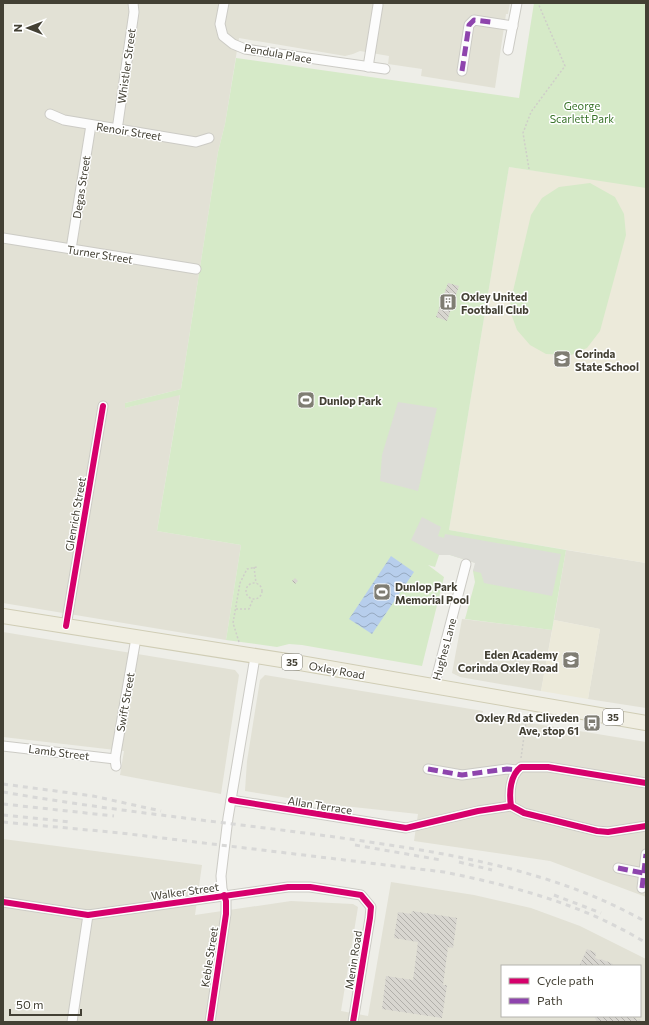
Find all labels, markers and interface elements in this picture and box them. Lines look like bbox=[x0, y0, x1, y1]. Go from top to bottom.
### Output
north arrow bbox=[8, 8, 48, 48]
text: N bbox=[11, 24, 24, 32]
street label: Whistler Street bbox=[114, 27, 138, 105]
street label: Pendula Place bbox=[243, 41, 313, 65]
park label: George Scarlett Park bbox=[550, 99, 614, 125]
street label: Renoir Street bbox=[95, 119, 163, 143]
street label: Degas Street bbox=[70, 154, 92, 219]
street label: Turner Street bbox=[66, 242, 134, 266]
place label: Oxley United Football Club bbox=[461, 290, 529, 316]
building icon: Oxley United Football Club bbox=[438, 292, 458, 312]
place label: Corinda State School bbox=[575, 347, 639, 373]
school or university icon: Corinda State School bbox=[552, 349, 572, 369]
sports icon: Dunlop Park bbox=[296, 390, 316, 410]
place label: Dunlop Park bbox=[319, 394, 382, 407]
street label: Glenrich Street bbox=[62, 475, 88, 552]
place label: Dunlop Park Memorial Pool bbox=[395, 580, 469, 606]
sports icon: Dunlop Park Memorial Pool bbox=[372, 582, 392, 602]
street label: Hughes Lane bbox=[429, 616, 459, 681]
place label: Eden Academy Corinda Oxley Road bbox=[458, 648, 558, 674]
school or university icon: Eden Academy Corinda Oxley Road bbox=[561, 650, 581, 670]
road number: 35 bbox=[282, 654, 302, 670]
street label: Oxley Road bbox=[308, 659, 366, 681]
street label: Swift Street bbox=[113, 671, 137, 733]
road number: 35 bbox=[603, 709, 623, 725]
place label: Oxley Rd at Cliveden Ave, stop 61 bbox=[475, 711, 579, 737]
bus stop icon: Oxley Rd at Cliveden Ave, stop 61 bbox=[582, 713, 602, 733]
street label: Lamb Street bbox=[28, 742, 91, 762]
street label: Allan Terrace bbox=[287, 793, 353, 817]
street label: Walker Street bbox=[150, 880, 220, 902]
street label: Keble Street bbox=[198, 925, 220, 988]
street label: Menin Road bbox=[342, 930, 364, 990]
legend bbox=[501, 965, 641, 1017]
text: Cycle path bbox=[537, 973, 594, 987]
scale bar bbox=[10, 991, 81, 1017]
text: Path bbox=[537, 993, 563, 1007]
text: 50 m bbox=[16, 997, 44, 1011]

